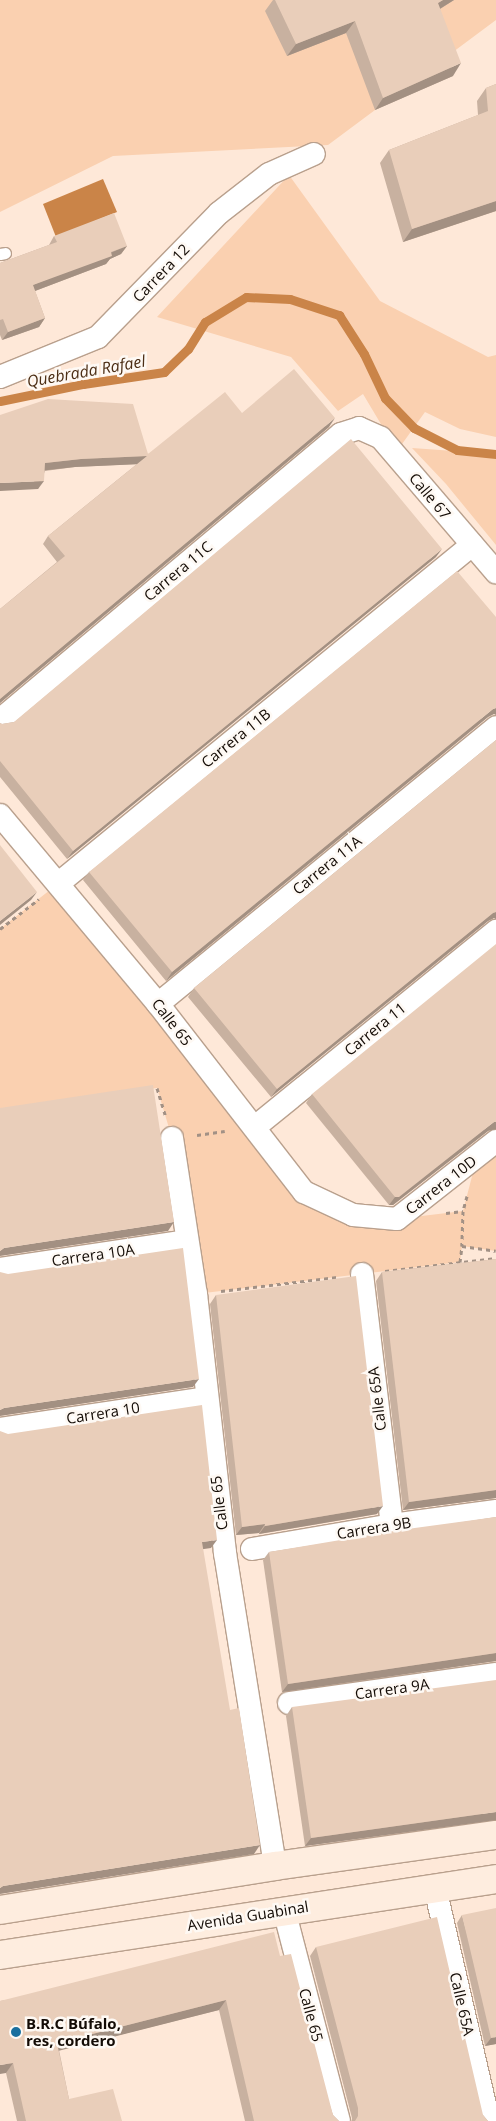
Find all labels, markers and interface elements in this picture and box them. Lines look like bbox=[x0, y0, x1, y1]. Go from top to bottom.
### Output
street label: Carrera 12 bbox=[129, 240, 193, 306]
water label: Quebrada Rafael bbox=[25, 351, 147, 391]
street label: Calle 67 bbox=[405, 469, 455, 523]
street label: Carrera 11C bbox=[140, 537, 216, 605]
street label: Carrera 11B bbox=[198, 705, 274, 771]
street label: Carrera 11A bbox=[289, 832, 365, 898]
street label: Calle 65 bbox=[148, 995, 196, 1049]
street label: Carrera 11 bbox=[341, 999, 409, 1059]
street label: Carrera 10D bbox=[402, 1152, 480, 1218]
street label: Carrera 10A bbox=[50, 1240, 136, 1270]
street label: Calle 65A bbox=[364, 1366, 390, 1432]
street label: Carrera 10 bbox=[65, 1398, 141, 1428]
street label: Calle 65 bbox=[207, 1475, 231, 1531]
street label: Carrera 9B bbox=[336, 1513, 412, 1543]
street label: Carrera 9A bbox=[354, 1675, 430, 1703]
street label: Avenida Guabinal bbox=[186, 1898, 310, 1934]
street label: Calle 65A bbox=[446, 1971, 478, 2037]
street label: Calle 65 bbox=[295, 1986, 327, 2044]
place label: B.R.C Búfalo, res, cordero bbox=[26, 2014, 121, 2049]
marker: B.R.C Búfalo, res, cordero bbox=[10, 2026, 22, 2038]

